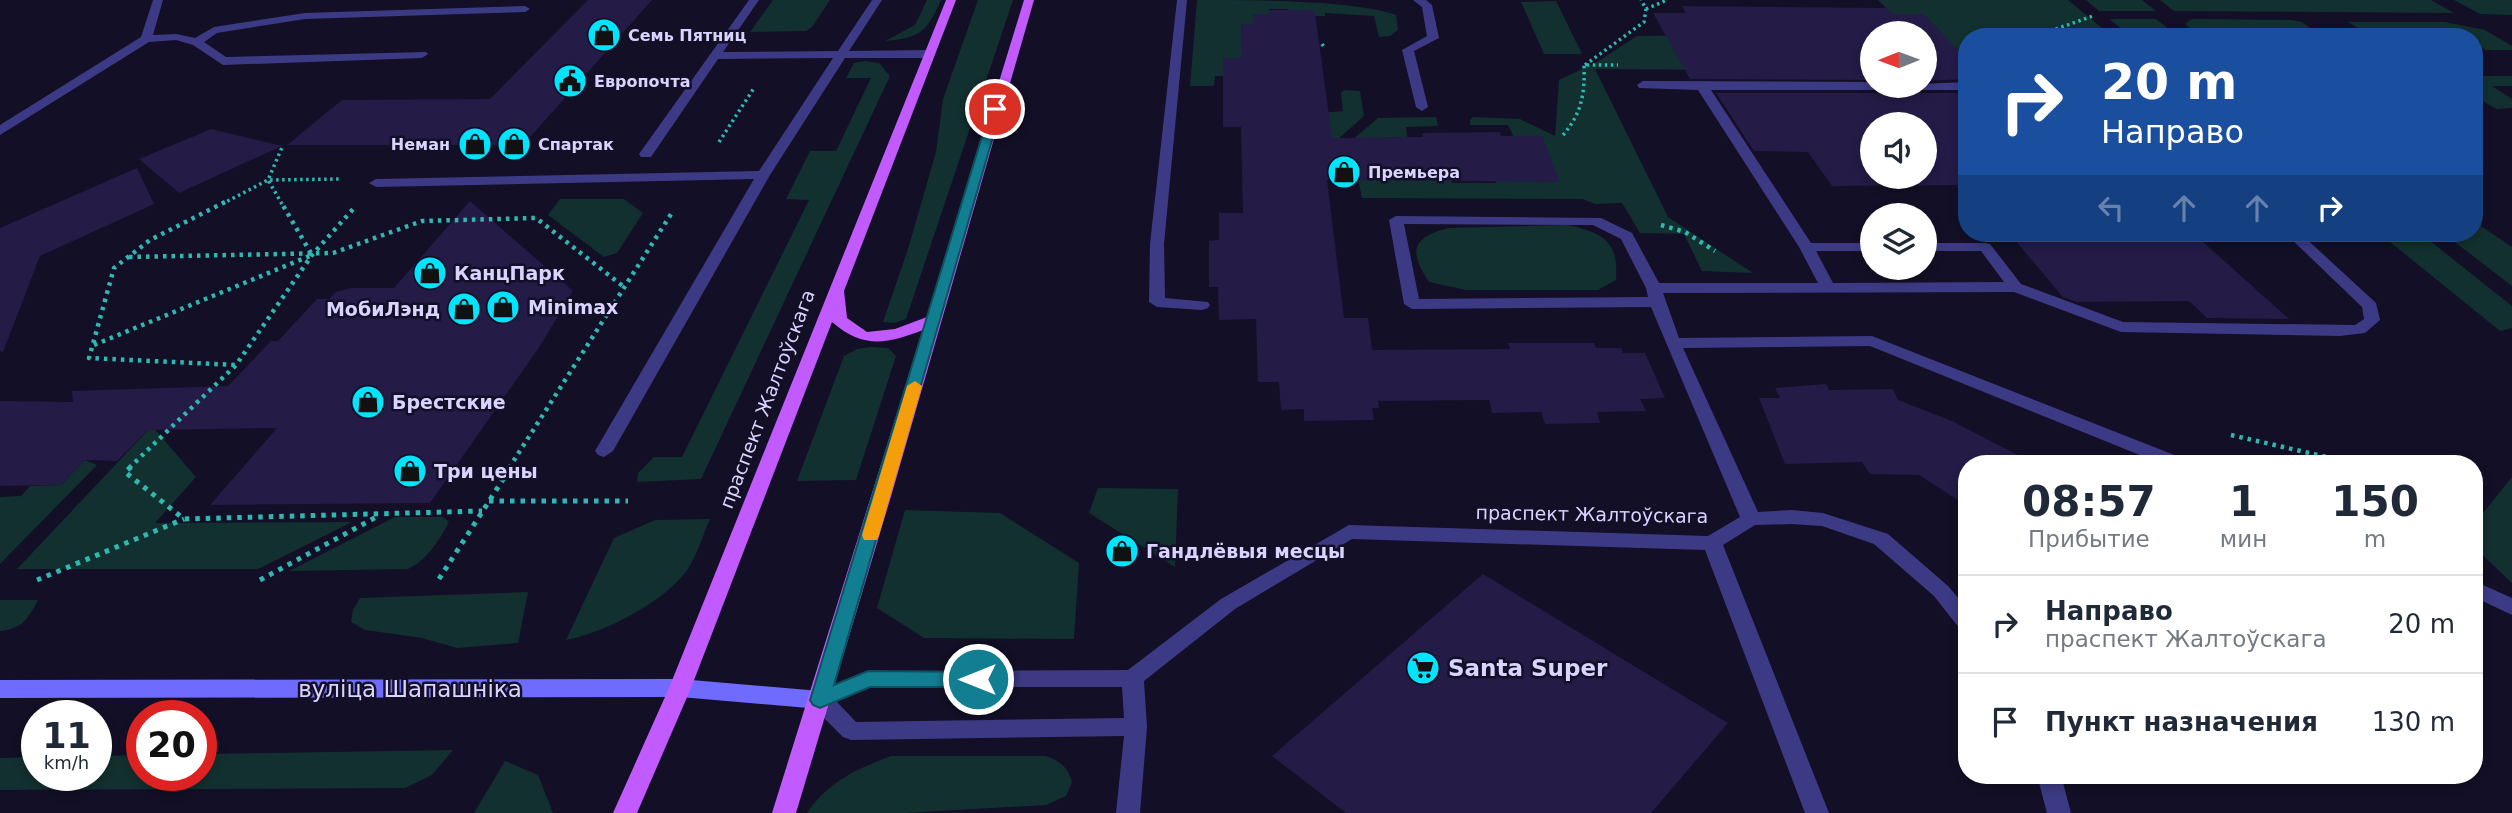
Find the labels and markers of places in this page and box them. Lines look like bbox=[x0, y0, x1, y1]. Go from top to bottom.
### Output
shop icon: Семь Пятниц bbox=[585, 16, 623, 54]
place label: Семь Пятниц bbox=[628, 26, 747, 45]
public building icon: Европочта bbox=[551, 62, 589, 100]
place label: Европочта bbox=[594, 72, 691, 91]
pin bbox=[965, 79, 1025, 139]
shop icon: Неман bbox=[456, 125, 494, 163]
shop icon: Спартак bbox=[495, 125, 533, 163]
place label: Неман bbox=[391, 135, 450, 154]
place label: Спартак bbox=[538, 135, 614, 154]
shop icon: Премьера bbox=[1325, 153, 1363, 191]
place label: Премьера bbox=[1368, 163, 1460, 182]
shop icon: КанцПарк bbox=[411, 254, 449, 292]
place label: КанцПарк bbox=[454, 262, 565, 284]
shop icon: Minimax bbox=[484, 288, 522, 326]
shop icon: МобиЛэнд bbox=[445, 290, 483, 328]
place label: Minimax bbox=[528, 296, 618, 318]
place label: МобиЛэнд bbox=[326, 298, 440, 320]
shop icon: Брестские bbox=[349, 383, 387, 421]
place label: Брестские bbox=[392, 391, 506, 413]
shop icon: Три цены bbox=[391, 452, 429, 490]
place label: Три цены bbox=[434, 460, 538, 482]
shop icon: Гандлёвыя месцы bbox=[1103, 532, 1141, 570]
place label: Гандлёвыя месцы bbox=[1146, 540, 1345, 562]
supermarket icon: Santa Super bbox=[1404, 649, 1442, 687]
place label: Santa Super bbox=[1448, 655, 1608, 681]

